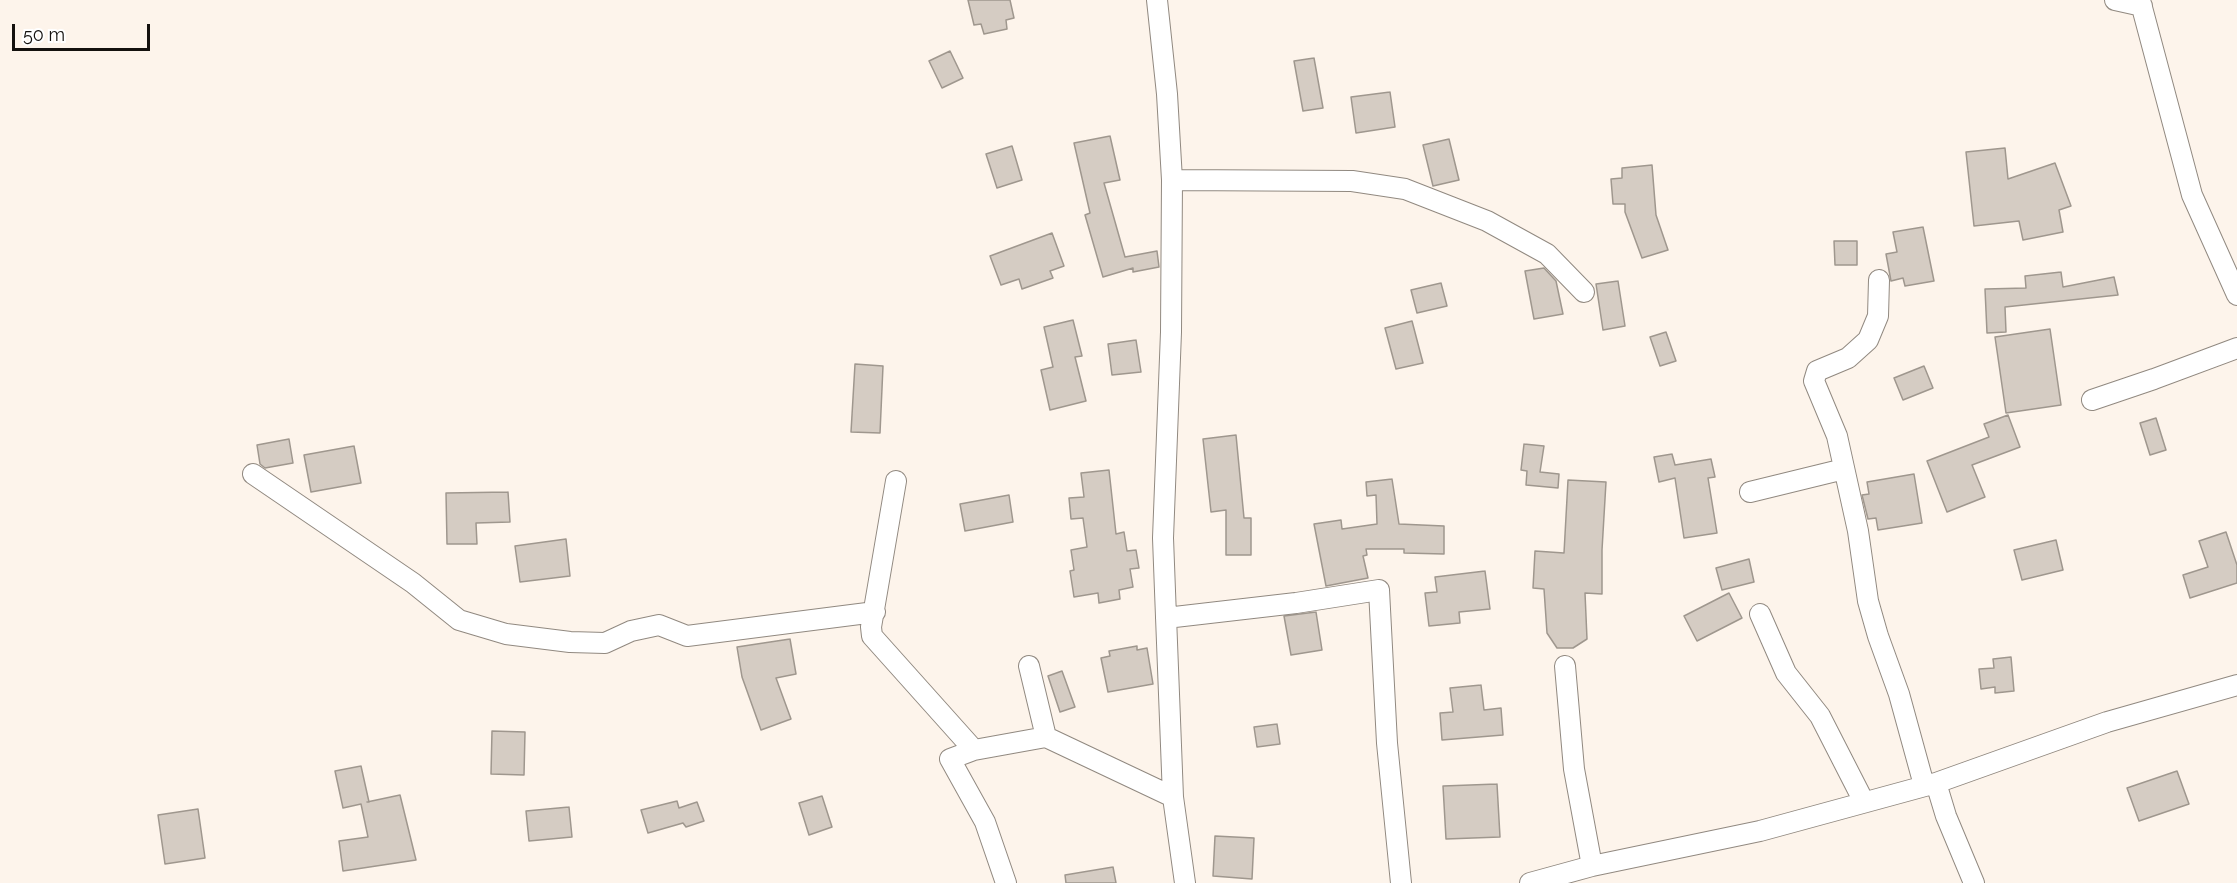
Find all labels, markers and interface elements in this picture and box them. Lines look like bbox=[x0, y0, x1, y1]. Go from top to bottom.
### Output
scale bar bbox=[15, 12, 153, 50]
text: 50 m bbox=[23, 24, 65, 45]

